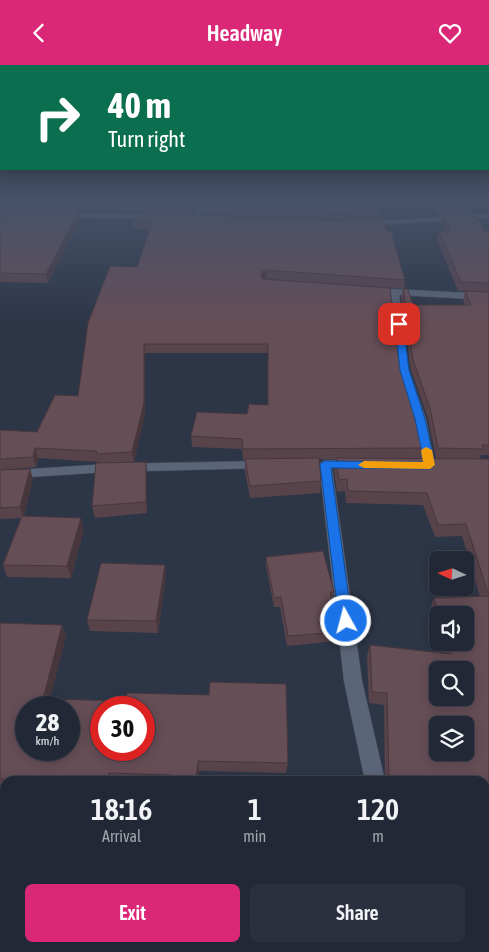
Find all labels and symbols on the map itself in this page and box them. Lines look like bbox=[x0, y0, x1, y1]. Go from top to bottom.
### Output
pin bbox=[378, 303, 420, 345]
north arrow bbox=[429, 551, 474, 596]
position arrow bbox=[319, 594, 371, 646]
speed limit sign: 30 bbox=[90, 696, 155, 761]

